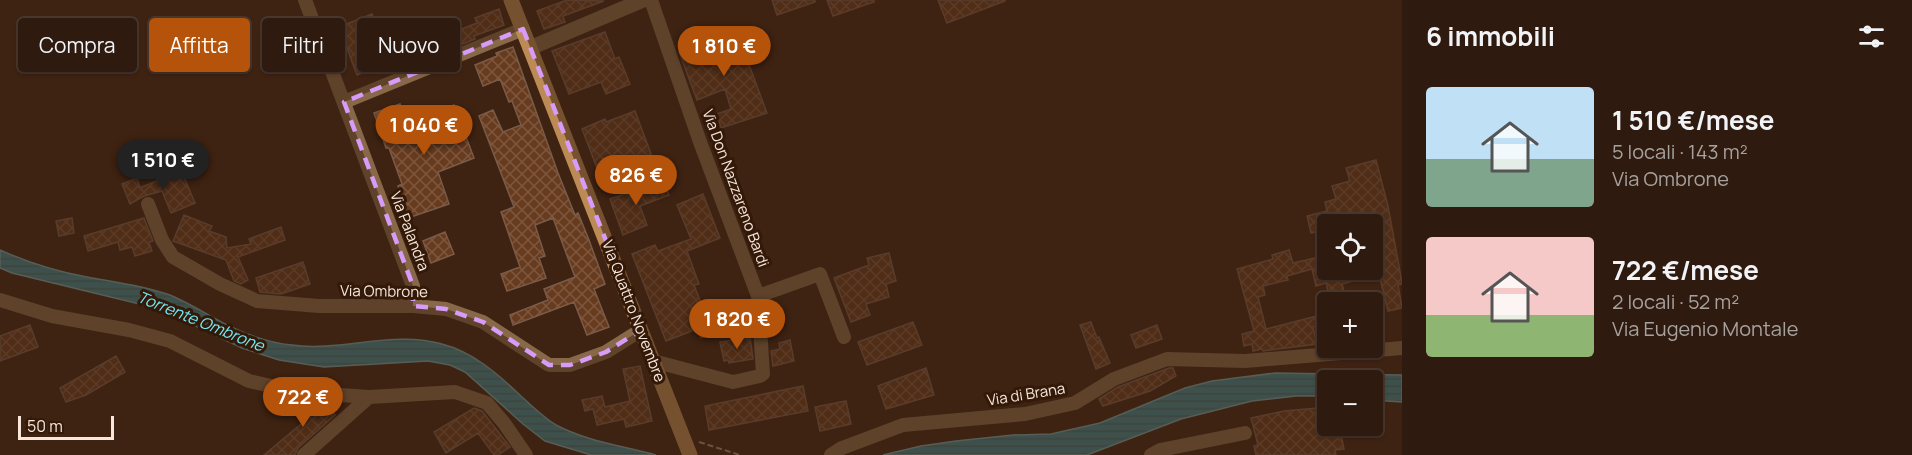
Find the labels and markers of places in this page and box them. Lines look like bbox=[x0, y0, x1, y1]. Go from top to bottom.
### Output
pin: 1 810 € bbox=[669, 26, 779, 77]
pin: 1 040 € bbox=[369, 105, 479, 156]
pin: 1 510 € bbox=[108, 140, 218, 191]
pin: 826 € bbox=[594, 155, 678, 206]
pin: 1 820 € bbox=[682, 299, 792, 350]
pin: 722 € bbox=[261, 377, 345, 428]

